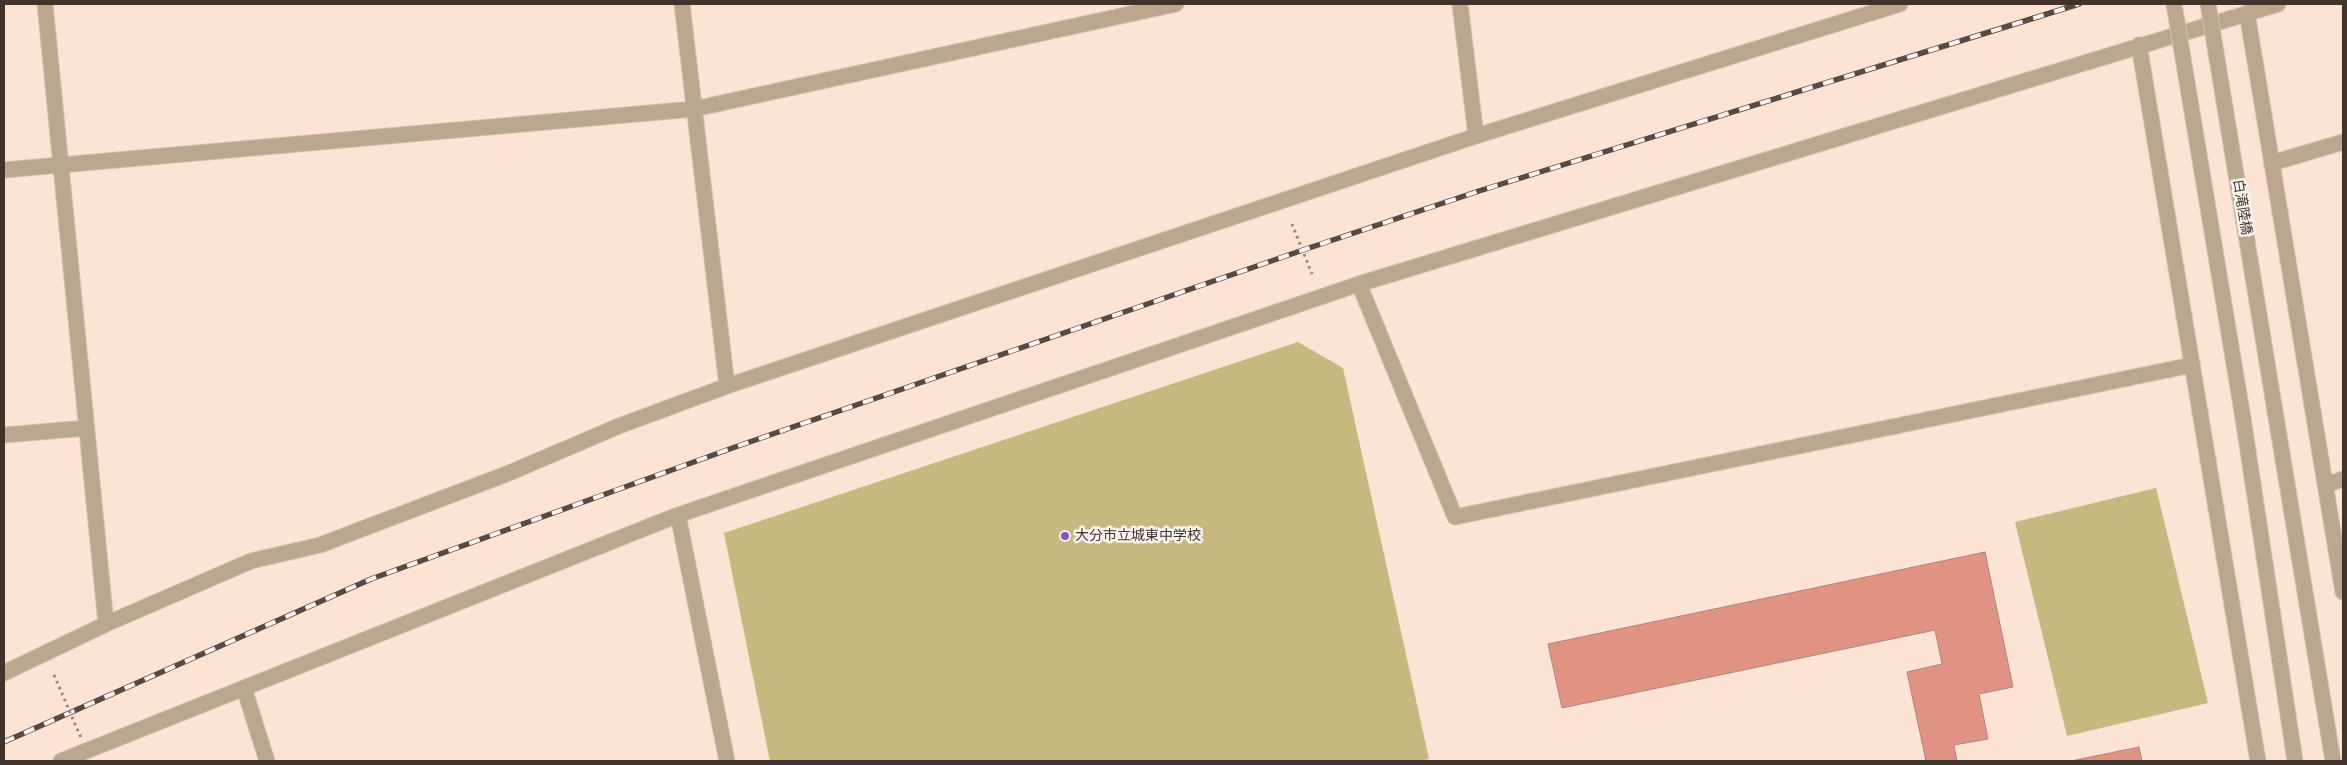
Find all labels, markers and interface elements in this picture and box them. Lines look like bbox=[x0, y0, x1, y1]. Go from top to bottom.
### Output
street label: 白滝陸橋 bbox=[2229, 178, 2255, 236]
place label: 大分市立城東中学校 bbox=[1075, 528, 1201, 544]
marker: 大分市立城東中学校 bbox=[1059, 530, 1071, 542]

